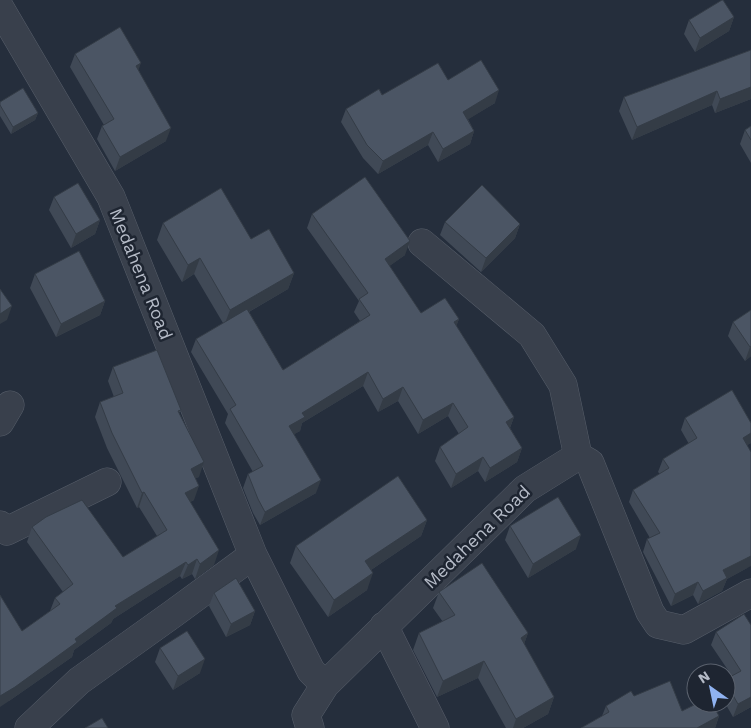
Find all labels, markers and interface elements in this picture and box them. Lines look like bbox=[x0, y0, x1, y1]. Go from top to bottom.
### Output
street label: Medahena Road bbox=[106, 205, 177, 342]
street label: Medahena Road bbox=[419, 481, 534, 593]
north arrow bbox=[686, 663, 736, 713]
text: N bbox=[695, 668, 713, 687]

